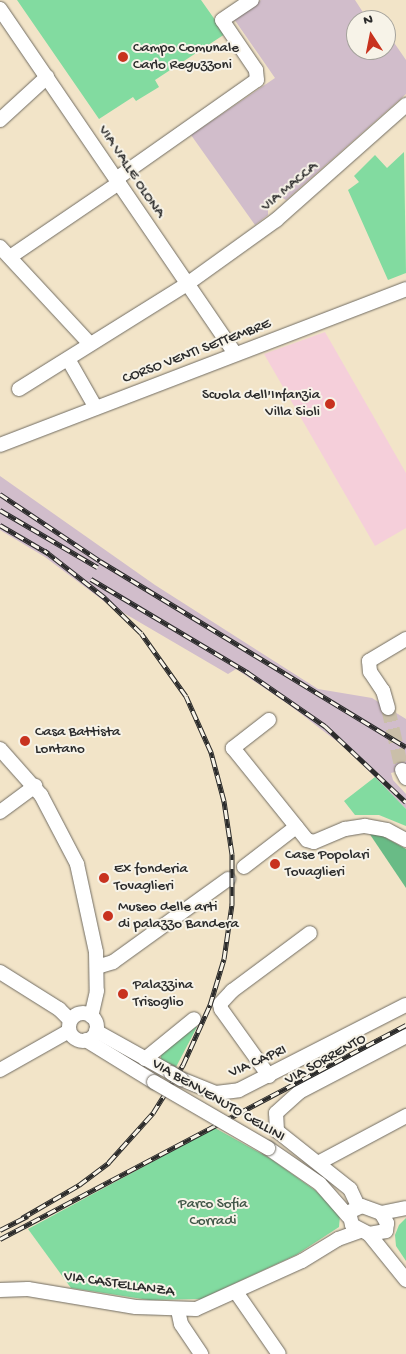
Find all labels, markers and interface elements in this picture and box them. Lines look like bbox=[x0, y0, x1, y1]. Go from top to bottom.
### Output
north arrow bbox=[346, 10, 396, 60]
text: N bbox=[362, 12, 374, 30]
place label: Campo Comunale Carlo Reguzzoni bbox=[133, 39, 239, 74]
marker: Campo Comunale Carlo Reguzzoni bbox=[117, 51, 129, 63]
street label: VIA VALLE OLONA bbox=[93, 122, 169, 222]
street label: VIA MACCA bbox=[258, 158, 322, 216]
street label: CORSO VENTI SETTEMBRE bbox=[120, 315, 274, 389]
place label: Scuola dell'Infanzia Villa Sioli bbox=[202, 386, 320, 421]
marker: Scuola dell'Infanzia Villa Sioli bbox=[324, 398, 336, 410]
place label: Casa Battista Lontano bbox=[35, 723, 120, 758]
marker: Casa Battista Lontano bbox=[19, 735, 31, 747]
place label: Case Popolari Tovaglieri bbox=[285, 846, 370, 881]
marker: Case Popolari Tovaglieri bbox=[269, 858, 281, 870]
place label: Ex fonderia Tovaglieri bbox=[114, 860, 188, 895]
marker: Ex fonderia Tovaglieri bbox=[98, 872, 110, 884]
place label: Museo delle arti di palazzo Bandera bbox=[118, 898, 239, 933]
marker: Museo delle arti di palazzo Bandera bbox=[102, 910, 114, 922]
place label: Palazzina Trisoglio bbox=[133, 976, 193, 1011]
marker: Palazzina Trisoglio bbox=[117, 988, 129, 1000]
street label: VIA SORRENTO bbox=[282, 1030, 370, 1090]
street label: VIA CAPRI bbox=[226, 1041, 290, 1083]
street label: VIA BENVENUTO CELLINI bbox=[148, 1055, 288, 1147]
park label: Parco Sofia Corradi bbox=[178, 1195, 248, 1230]
street label: VIA CASTELLANZA bbox=[63, 1268, 175, 1302]

